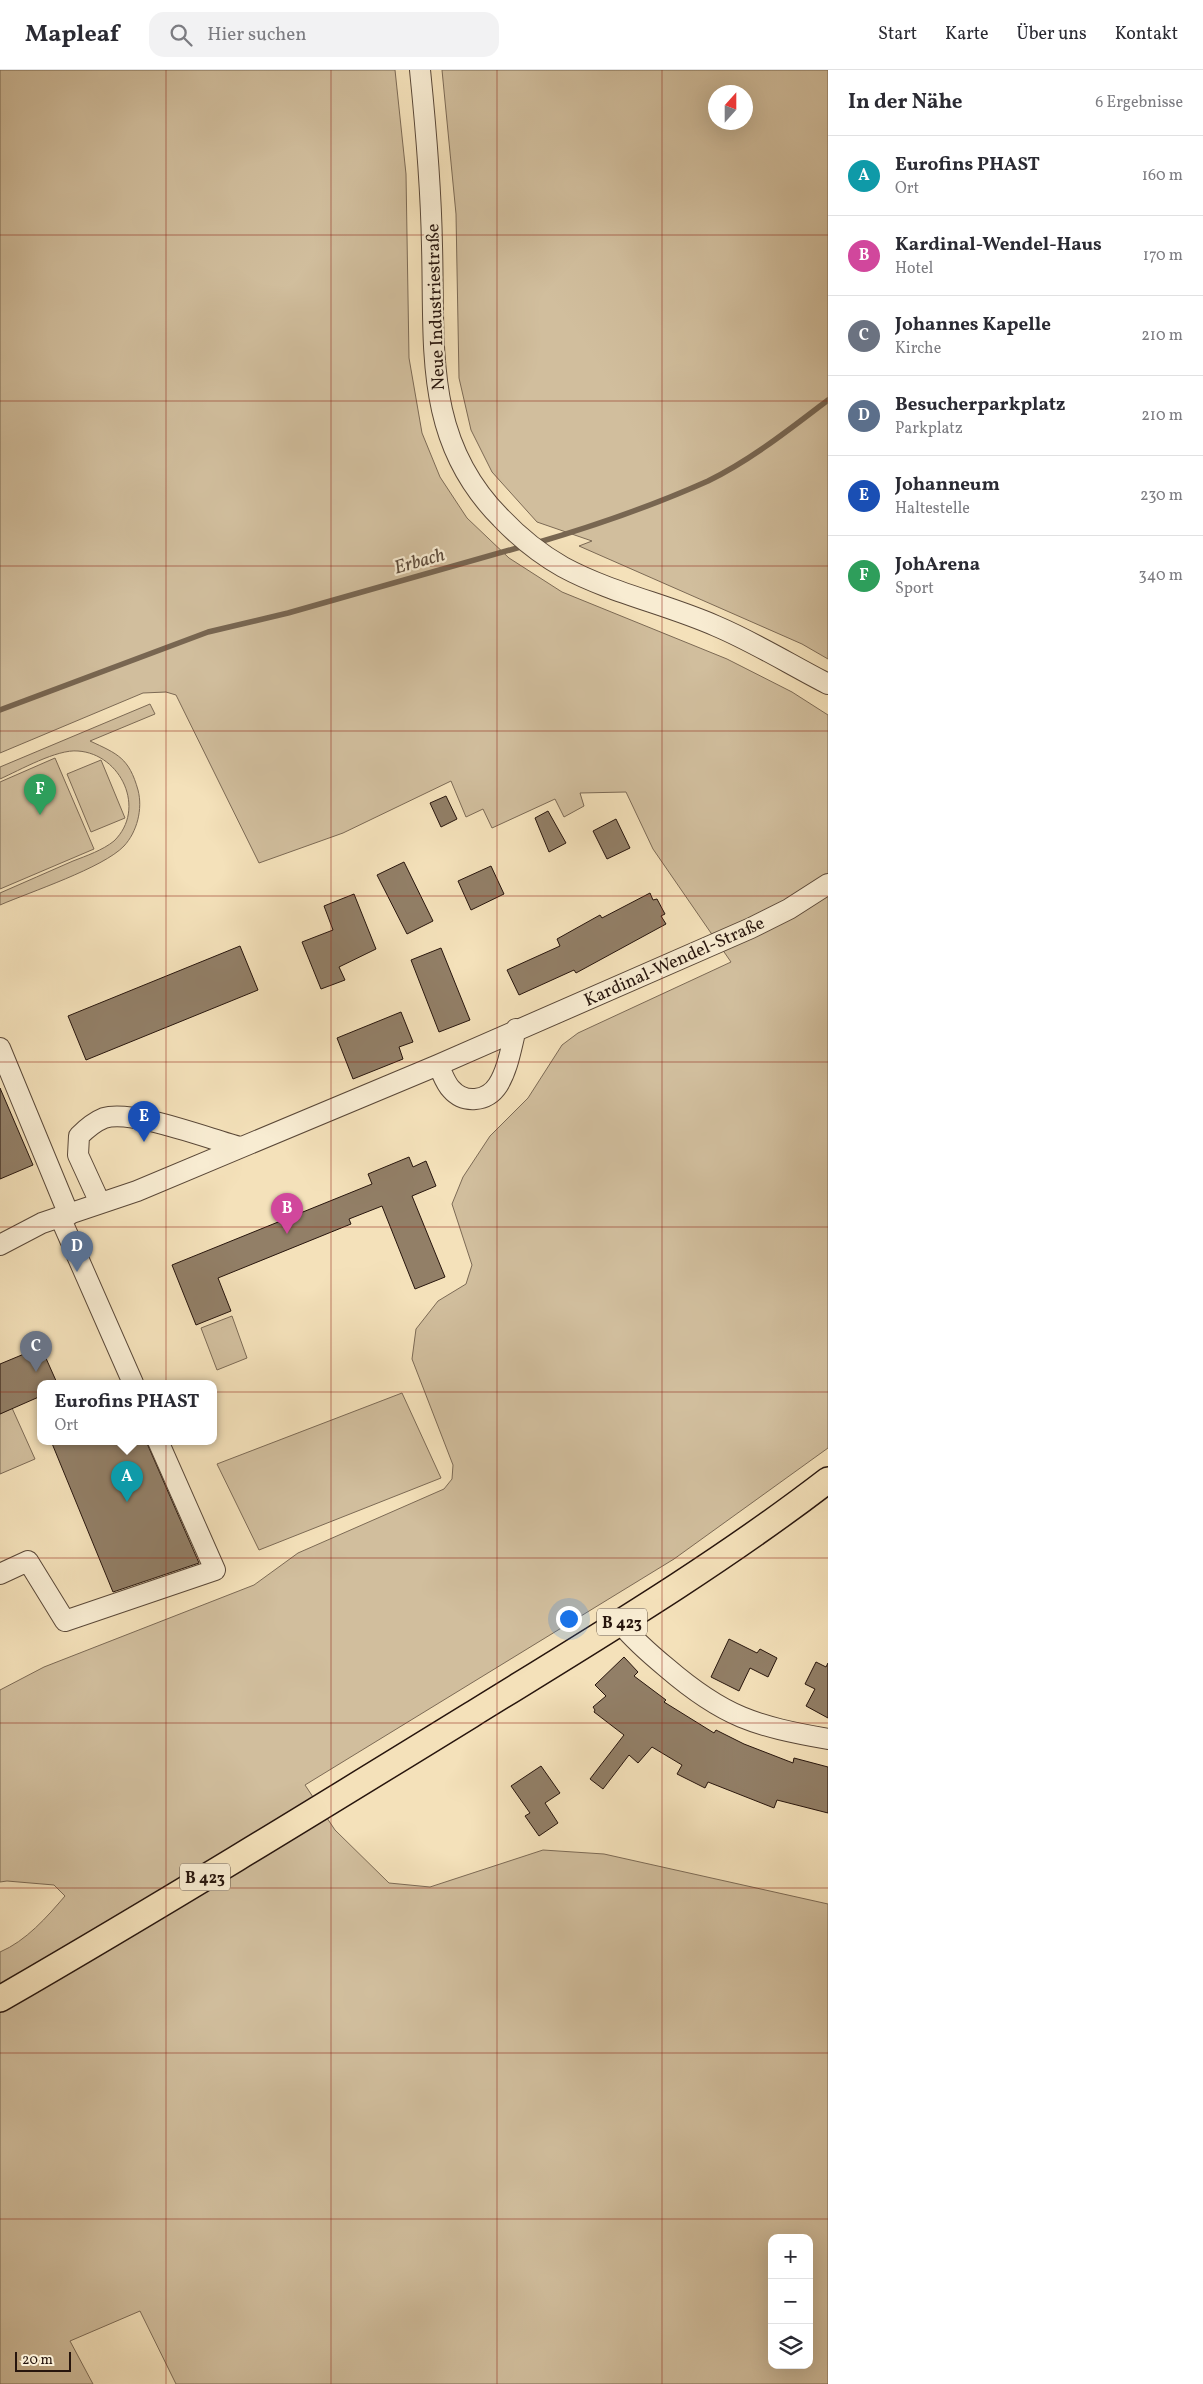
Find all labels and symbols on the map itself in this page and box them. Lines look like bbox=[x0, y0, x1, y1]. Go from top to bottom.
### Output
north arrow bbox=[708, 85, 753, 130]
street label: Neue Industriestraße bbox=[421, 223, 452, 391]
water label: Erbach bbox=[391, 542, 448, 582]
pin: F bbox=[24, 774, 56, 815]
street label: Kardinal-Wendel-Straße bbox=[580, 911, 769, 1013]
pin: E bbox=[128, 1101, 160, 1142]
pin: B bbox=[271, 1193, 303, 1234]
pin: D bbox=[61, 1231, 93, 1272]
pin: C bbox=[20, 1331, 52, 1372]
pin: A bbox=[111, 1461, 143, 1502]
your location bbox=[556, 1606, 582, 1632]
road number: B 423 bbox=[597, 1608, 647, 1635]
road number: B 423 bbox=[180, 1864, 230, 1890]
scale bar bbox=[15, 2349, 71, 2372]

